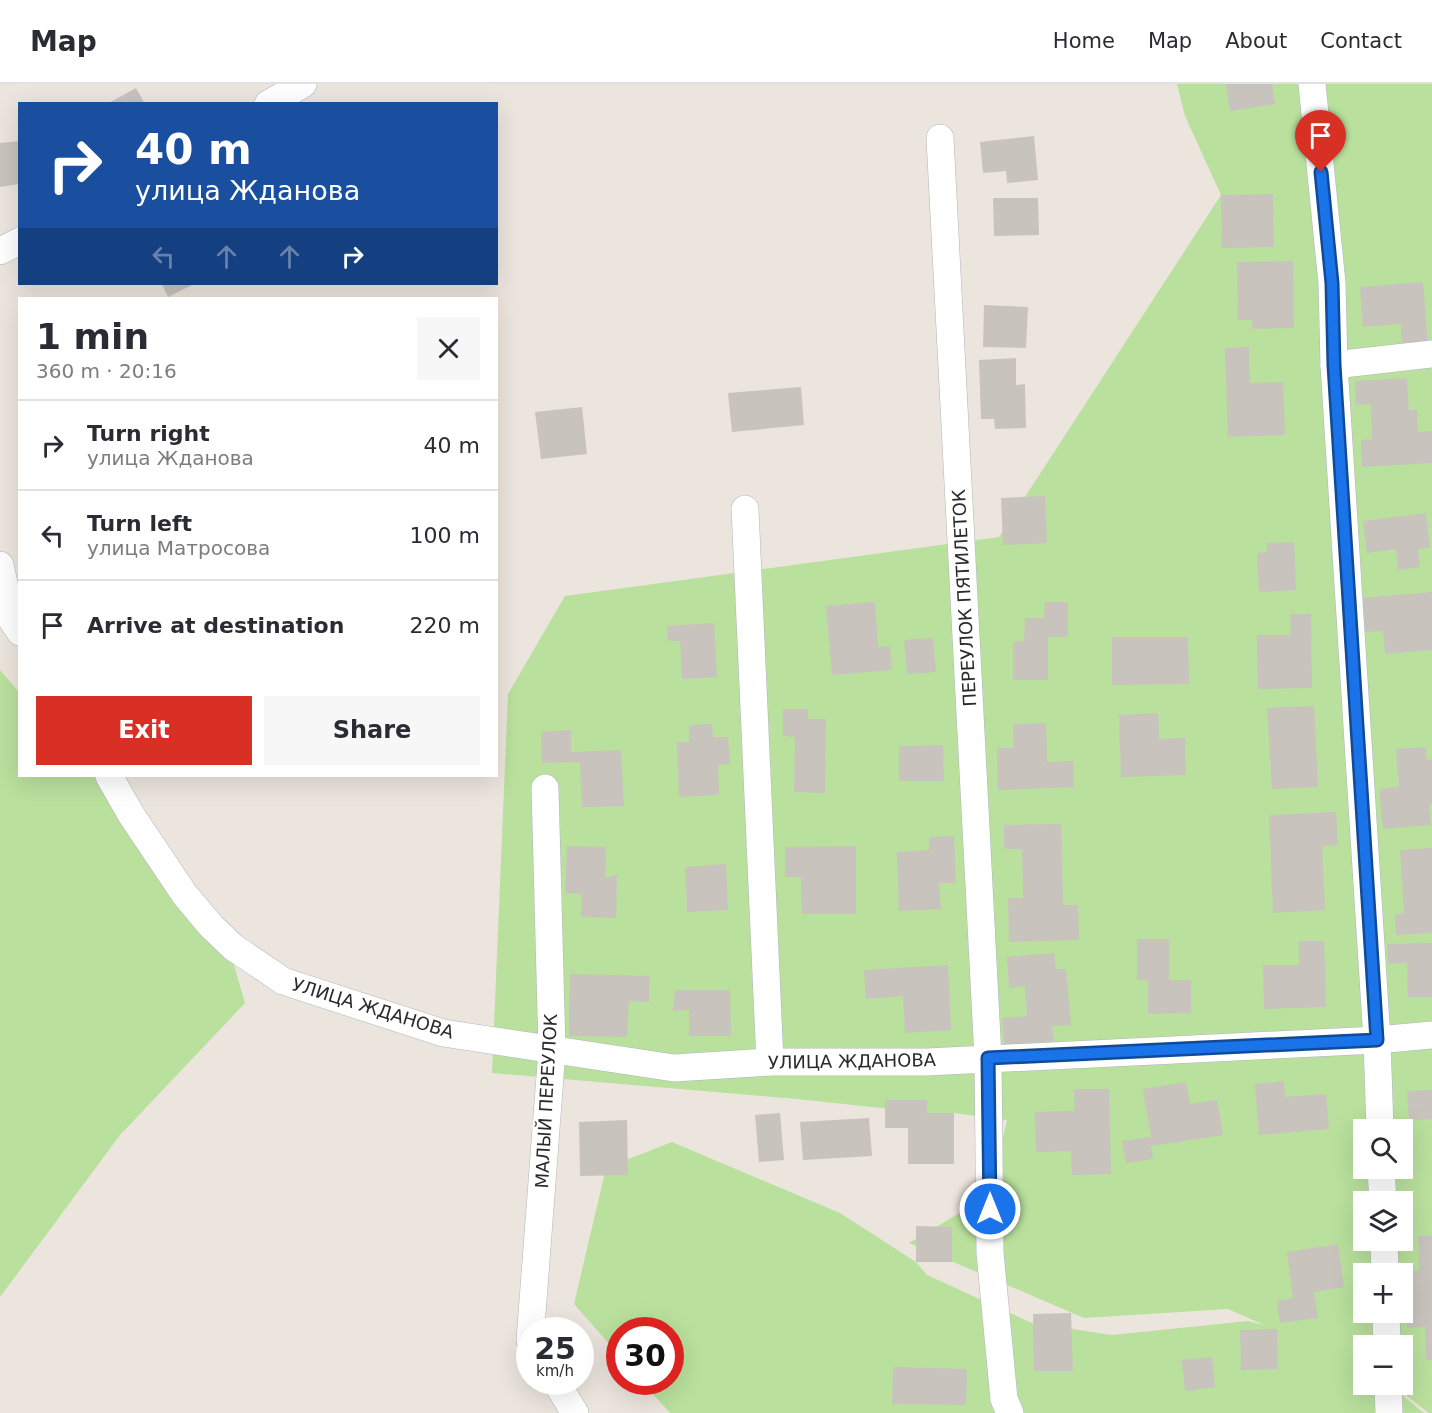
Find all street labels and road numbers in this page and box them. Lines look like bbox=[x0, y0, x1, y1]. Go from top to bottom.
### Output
street label: ПЕРЕУЛОК ПЯТИЛЕТОК bbox=[948, 489, 980, 707]
street label: УЛИЦА ЖДАНОВА bbox=[290, 973, 457, 1043]
street label: МАЛЫЙ ПЕРЕУЛОК bbox=[531, 1013, 561, 1189]
street label: УЛИЦА ЖДАНОВА bbox=[768, 1049, 937, 1073]

